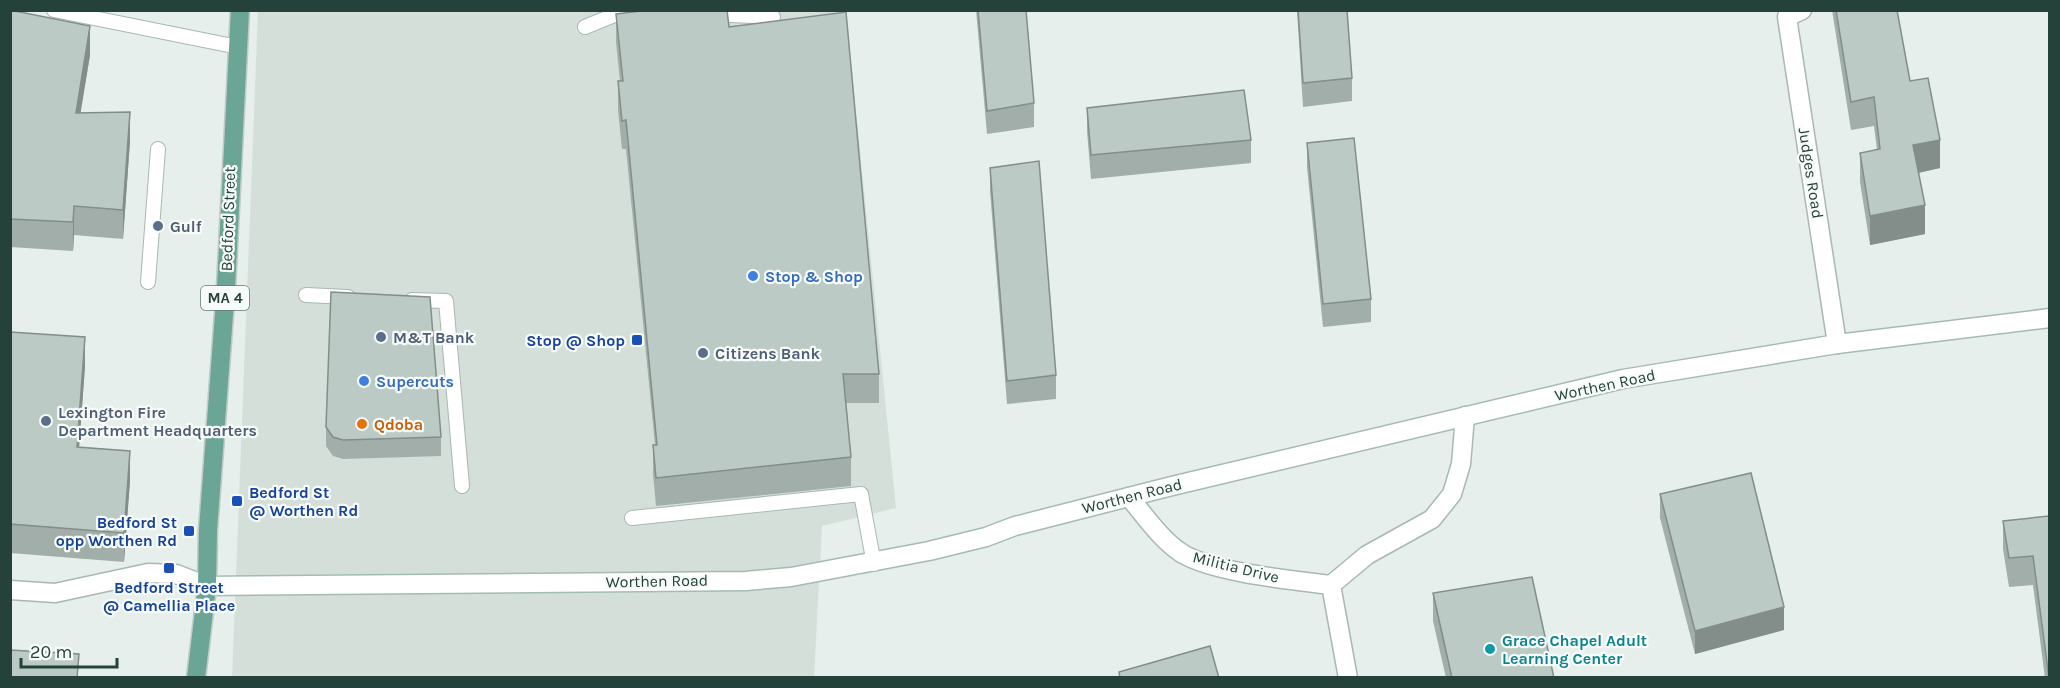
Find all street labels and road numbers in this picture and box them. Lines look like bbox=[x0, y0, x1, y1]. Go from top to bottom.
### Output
street label: Judges Road bbox=[1794, 126, 1828, 220]
street label: Bedford Street bbox=[217, 166, 239, 272]
road number: MA 4 bbox=[201, 286, 249, 310]
street label: Worthen Road bbox=[1553, 365, 1657, 405]
street label: Worthen Road bbox=[1080, 474, 1184, 518]
street label: Militia Drive bbox=[1191, 547, 1281, 587]
street label: Worthen Road bbox=[606, 571, 708, 591]

